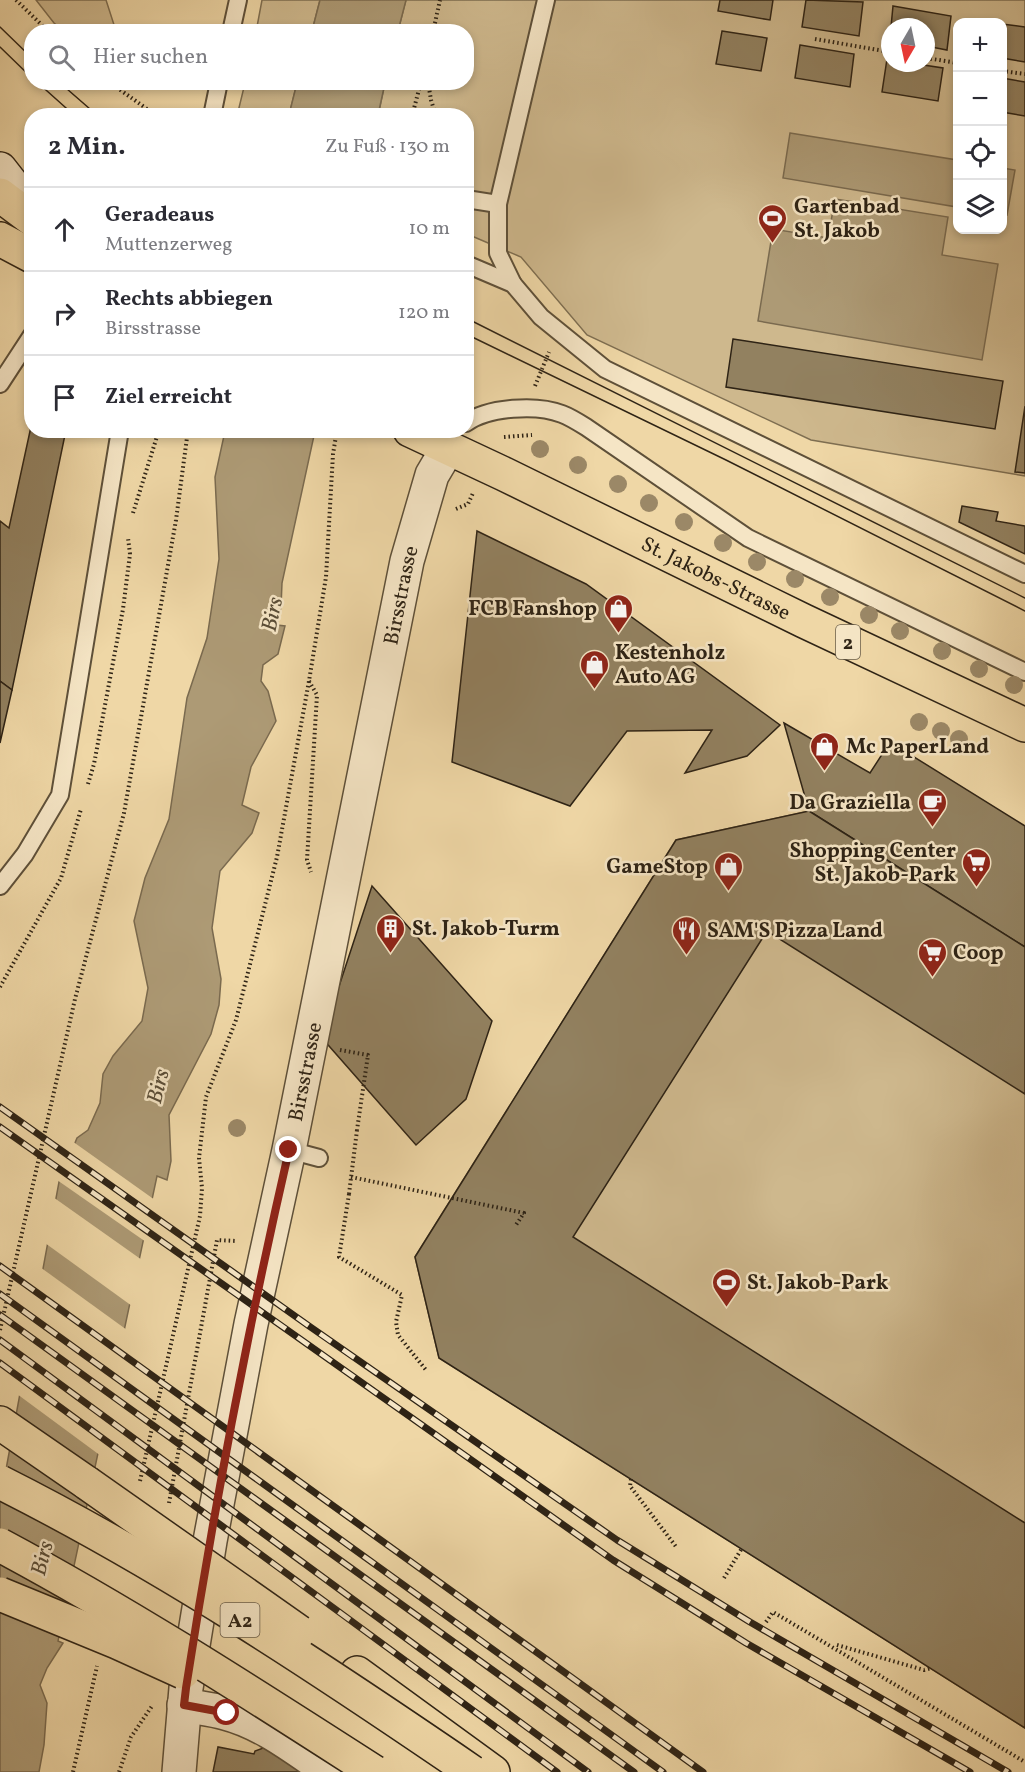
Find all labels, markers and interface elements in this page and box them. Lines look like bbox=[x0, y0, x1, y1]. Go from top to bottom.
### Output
north arrow bbox=[881, 18, 935, 72]
map controls bbox=[953, 18, 1007, 234]
button: + bbox=[953, 18, 1007, 72]
search box bbox=[24, 24, 474, 90]
icon: search bbox=[45, 41, 78, 74]
text: Hier suchen bbox=[93, 42, 208, 73]
button: − bbox=[953, 72, 1007, 126]
button: locate bbox=[953, 126, 1007, 180]
text: 2 Min. bbox=[48, 129, 126, 165]
text: Zu Fuß · 130 m bbox=[325, 133, 450, 161]
button: layers bbox=[953, 180, 1007, 234]
place label: Gartenbad St. Jakob bbox=[794, 193, 900, 246]
text: Geradeaus bbox=[105, 200, 215, 231]
sports icon: Gartenbad St. Jakob bbox=[757, 202, 789, 244]
icon: ahead bbox=[48, 213, 81, 246]
text: 10 m bbox=[409, 215, 450, 243]
text: Muttenzerweg bbox=[105, 231, 232, 259]
text: Rechts abbiegen bbox=[105, 284, 273, 315]
icon: right bbox=[48, 297, 81, 330]
text: 120 m bbox=[398, 299, 450, 327]
text: Birsstrasse bbox=[105, 315, 201, 343]
icon: arrive bbox=[48, 381, 81, 414]
text: Ziel erreicht bbox=[105, 382, 232, 413]
street label: St. Jakobs-Strasse bbox=[636, 530, 795, 628]
street label: Birsstrasse bbox=[377, 542, 427, 648]
shop icon: FCB Fanshop bbox=[602, 592, 634, 634]
water label: Birs bbox=[255, 594, 292, 635]
place label: FCB Fanshop bbox=[468, 595, 597, 624]
road number: 2 bbox=[836, 625, 860, 659]
place label: Kestenholz Auto AG bbox=[615, 639, 725, 692]
shop icon: Kestenholz Auto AG bbox=[578, 648, 610, 690]
shop icon: Mc PaperLand bbox=[809, 730, 841, 772]
place label: Mc PaperLand bbox=[846, 733, 989, 762]
cafe icon: Da Graziella bbox=[916, 786, 948, 828]
place label: Da Graziella bbox=[789, 789, 911, 818]
place label: Shopping Center St. Jakob-Park bbox=[790, 837, 956, 890]
supermarket icon: Shopping Center St. Jakob-Park bbox=[961, 846, 993, 888]
shop icon: GameStop bbox=[713, 850, 745, 892]
place label: GameStop bbox=[606, 853, 708, 882]
building icon: St. Jakob-Turm bbox=[375, 912, 407, 954]
restaurant icon: SAM'S Pizza Land bbox=[670, 914, 702, 956]
place label: St. Jakob-Turm bbox=[412, 915, 560, 944]
place label: SAM'S Pizza Land bbox=[707, 917, 883, 946]
supermarket icon: Coop bbox=[916, 936, 948, 978]
place label: Coop bbox=[953, 939, 1004, 968]
street label: Birsstrasse bbox=[282, 1020, 330, 1124]
water label: Birs bbox=[140, 1066, 179, 1107]
route end bbox=[275, 1136, 301, 1162]
sports icon: St. Jakob-Park bbox=[710, 1266, 742, 1308]
place label: St. Jakob-Park bbox=[747, 1269, 889, 1298]
water label: Birs bbox=[24, 1538, 63, 1579]
road number: A2 bbox=[220, 1603, 260, 1637]
route start bbox=[213, 1699, 239, 1725]

